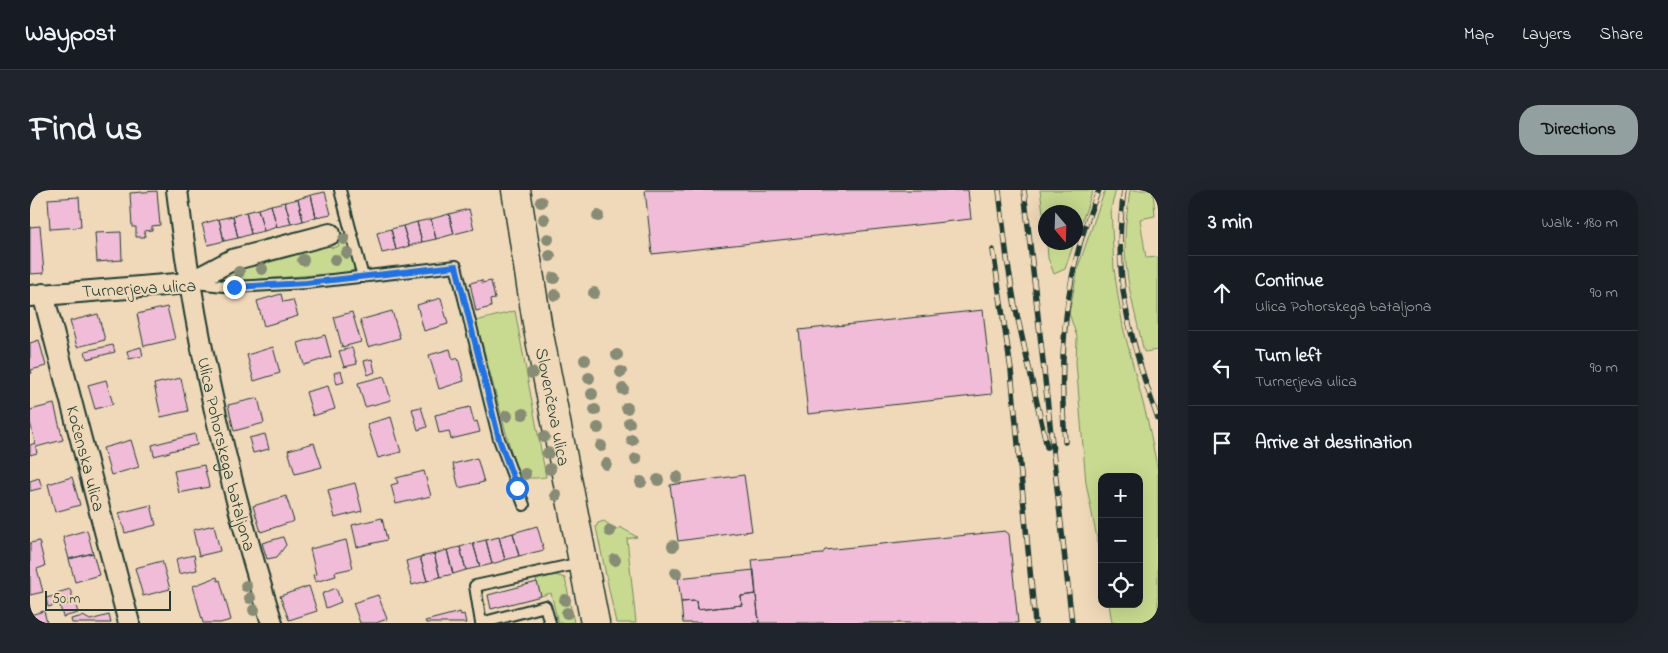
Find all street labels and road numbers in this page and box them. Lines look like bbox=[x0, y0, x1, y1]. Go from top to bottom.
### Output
street label: Turnerjeva ulica bbox=[81, 274, 197, 306]
street label: Slovenčeva ulica bbox=[527, 346, 575, 469]
street label: Ulica Pohorskega bataljona bbox=[189, 355, 261, 555]
street label: Kočenska ulica bbox=[58, 403, 110, 515]

